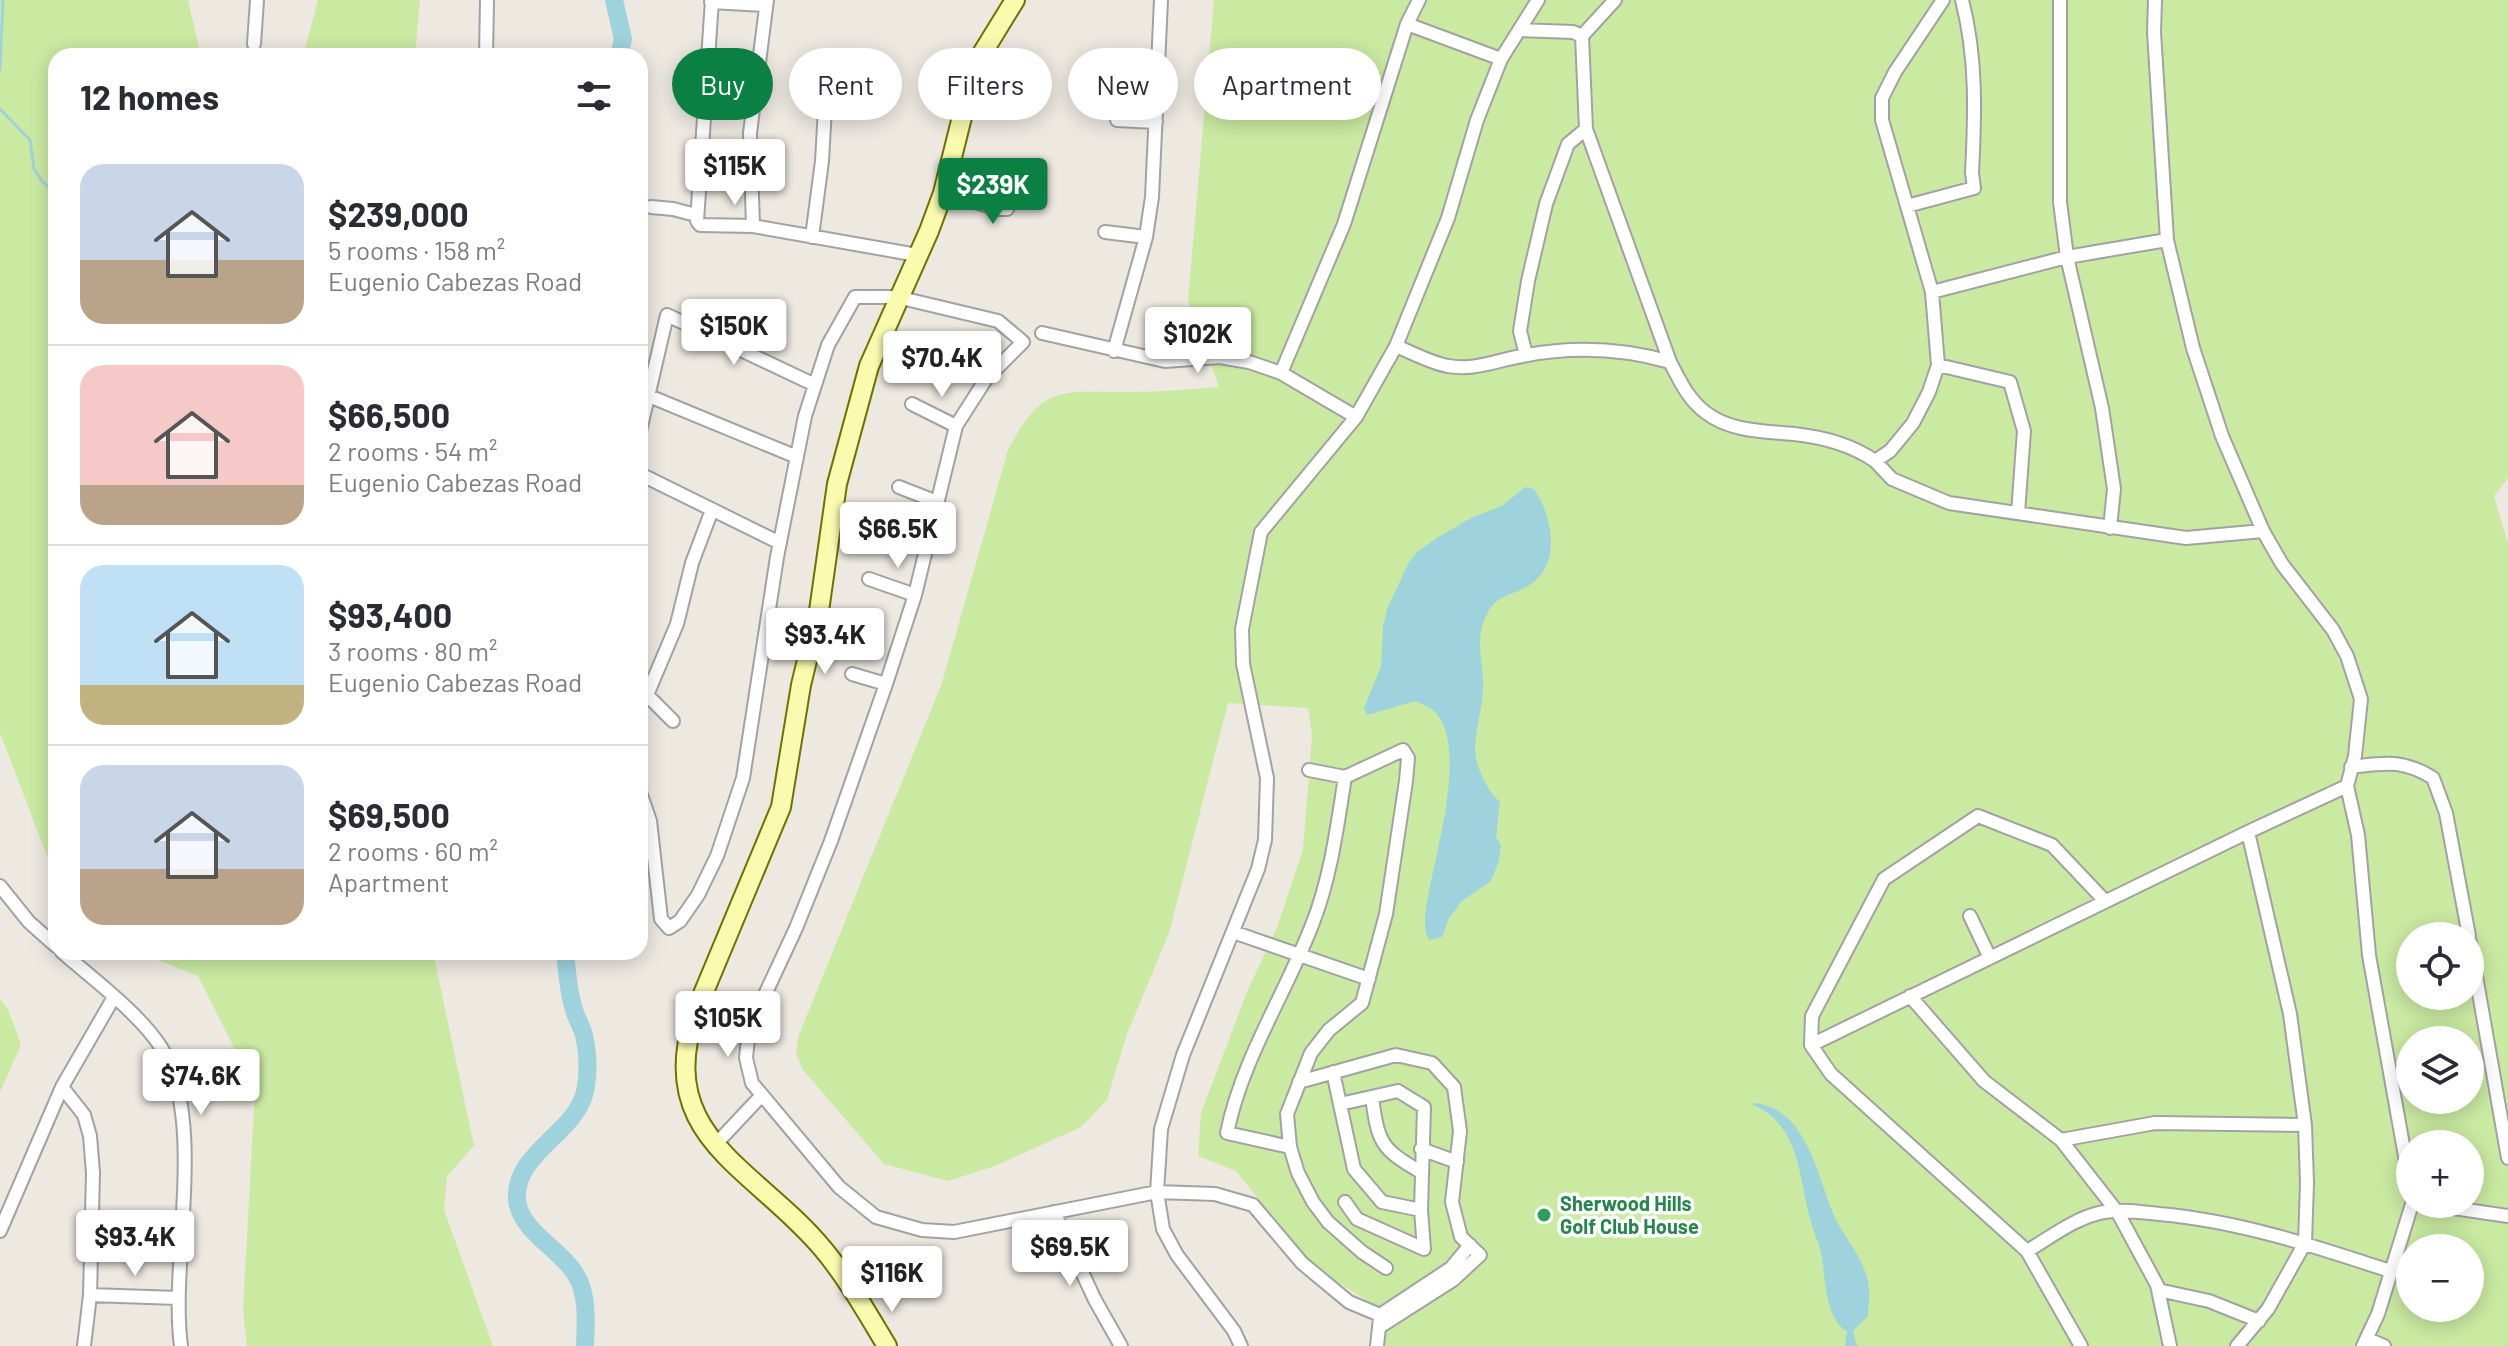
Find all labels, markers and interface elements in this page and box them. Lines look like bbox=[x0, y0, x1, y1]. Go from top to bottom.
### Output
chip: Buy bbox=[672, 48, 773, 120]
chip: Rent bbox=[789, 48, 902, 120]
chip: Filters bbox=[918, 48, 1052, 120]
chip: New bbox=[1068, 48, 1178, 120]
chip: Apartment bbox=[1194, 48, 1381, 120]
icon: filters bbox=[572, 74, 616, 118]
text: 12 homes bbox=[80, 76, 219, 117]
pin: $115K bbox=[679, 139, 791, 207]
text: $115K bbox=[703, 149, 767, 180]
pin: $239K bbox=[937, 158, 1049, 226]
text: $239K bbox=[956, 168, 1030, 199]
text: $239,000 bbox=[328, 193, 469, 234]
icon: home bbox=[144, 196, 240, 292]
text: 5 rooms · 158 m² bbox=[328, 234, 505, 265]
text: Eugenio Cabezas Road bbox=[328, 265, 582, 296]
pin: $150K bbox=[678, 299, 790, 367]
pin: $102K bbox=[1142, 307, 1254, 375]
text: $150K bbox=[699, 309, 769, 340]
text: $102K bbox=[1163, 317, 1233, 348]
pin: $70.4K bbox=[877, 331, 1007, 399]
text: $70.4K bbox=[901, 341, 983, 372]
text: $66,500 bbox=[328, 394, 450, 435]
icon: home bbox=[144, 397, 240, 493]
text: 2 rooms · 54 m² bbox=[328, 435, 498, 466]
text: Eugenio Cabezas Road bbox=[328, 466, 582, 497]
pin: $66.5K bbox=[833, 502, 963, 570]
text: $66.5K bbox=[858, 512, 938, 543]
text: $93,400 bbox=[328, 594, 452, 635]
icon: home bbox=[144, 597, 240, 693]
pin: $93.4K bbox=[760, 608, 890, 676]
text: $93.4K bbox=[784, 618, 866, 649]
text: 3 rooms · 80 m² bbox=[328, 635, 498, 666]
text: Eugenio Cabezas Road bbox=[328, 666, 582, 697]
text: $69,500 bbox=[328, 794, 450, 835]
icon: home bbox=[144, 797, 240, 893]
text: 2 rooms · 60 m² bbox=[328, 835, 498, 866]
text: Apartment bbox=[328, 866, 449, 897]
map controls bbox=[2396, 922, 2484, 1322]
button: locate bbox=[2396, 922, 2484, 1010]
pin: $105K bbox=[672, 991, 784, 1059]
text: $105K bbox=[693, 1001, 763, 1032]
button: layers bbox=[2396, 1026, 2484, 1114]
pin: $74.6K bbox=[136, 1049, 266, 1117]
text: $74.6K bbox=[161, 1059, 241, 1090]
button: + bbox=[2396, 1130, 2484, 1218]
place label: Sherwood Hills Golf Club House bbox=[1560, 1191, 1699, 1238]
marker: Sherwood Hills Golf Club House bbox=[1535, 1206, 1553, 1224]
pin: $93.4K bbox=[70, 1210, 200, 1278]
text: $93.4K bbox=[94, 1220, 176, 1251]
pin: $69.5K bbox=[1005, 1220, 1135, 1288]
text: $69.5K bbox=[1030, 1230, 1110, 1261]
button: − bbox=[2396, 1234, 2484, 1322]
pin: $116K bbox=[836, 1246, 948, 1314]
text: $116K bbox=[860, 1256, 924, 1287]

